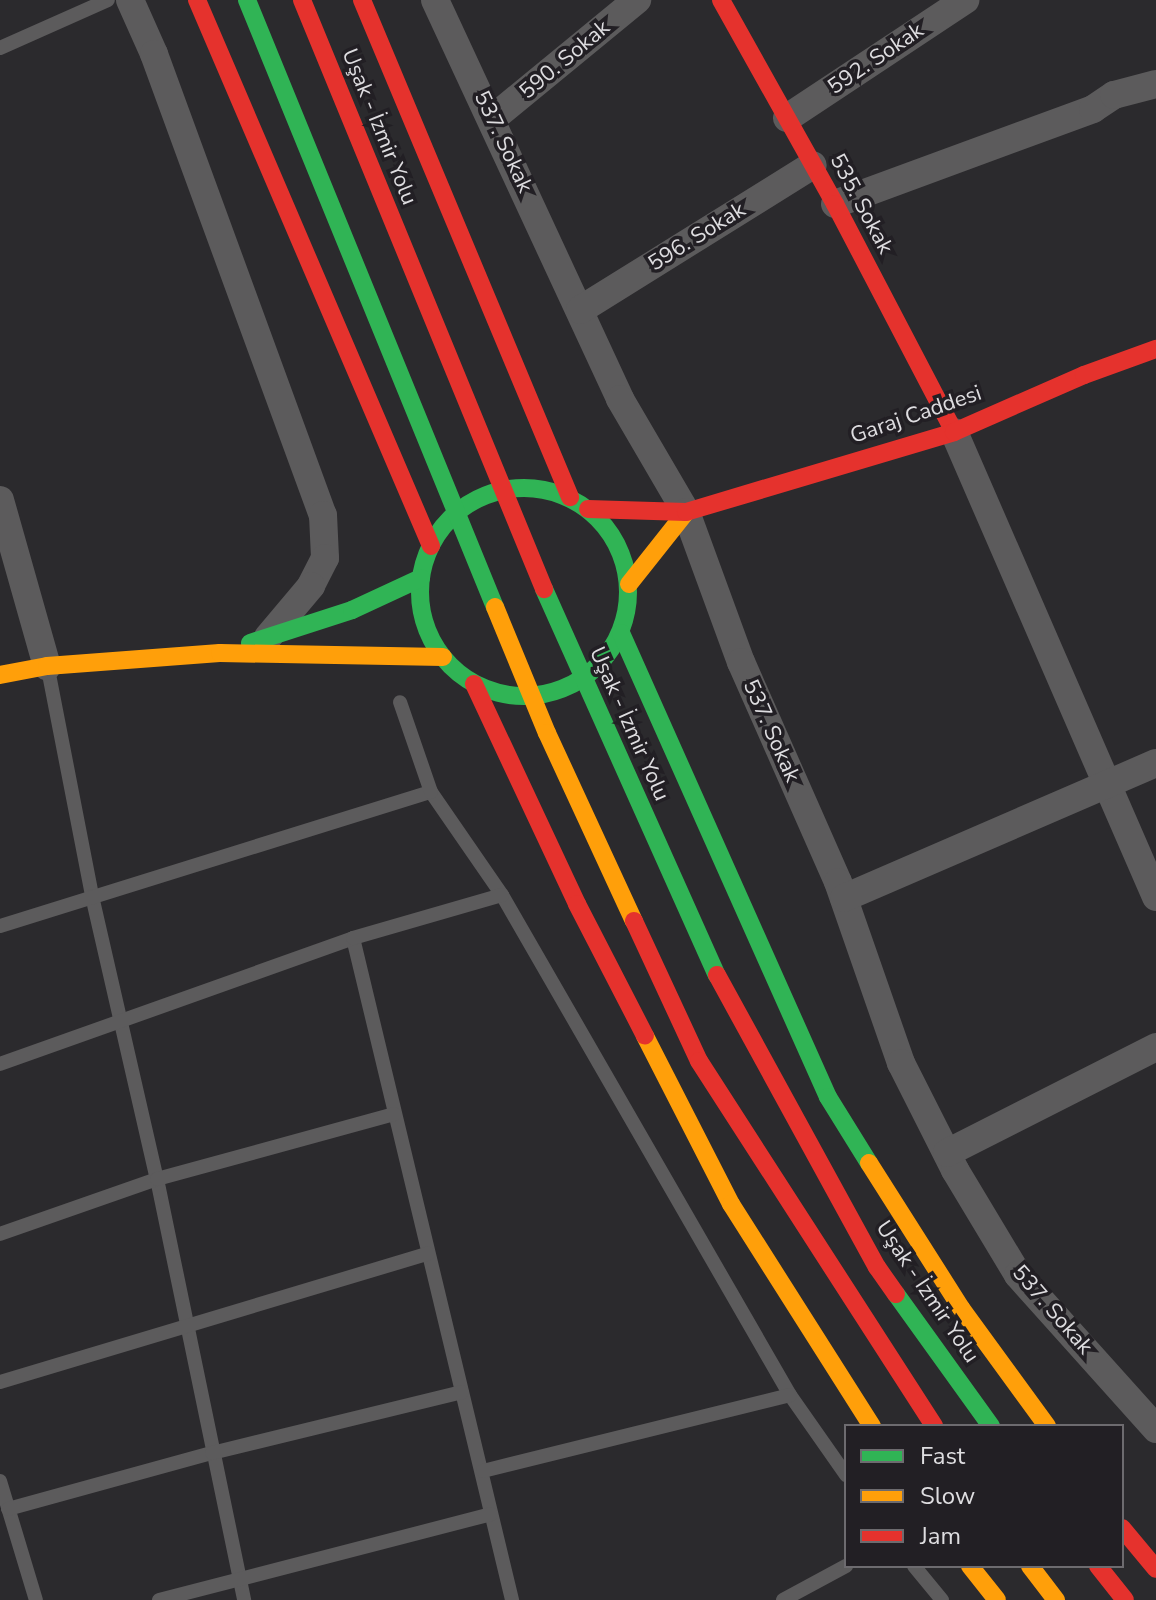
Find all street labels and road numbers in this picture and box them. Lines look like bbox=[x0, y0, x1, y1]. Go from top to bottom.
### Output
street label: 590. Sokak bbox=[515, 15, 615, 105]
street label: 592. Sokak bbox=[823, 17, 929, 101]
street label: Uşak - İzmir Yolu bbox=[336, 45, 422, 209]
street label: 537. Sokak bbox=[468, 87, 538, 197]
street label: 535. Sokak bbox=[824, 149, 898, 259]
street label: 596. Sokak bbox=[644, 197, 750, 277]
street label: Garaj Caddesi bbox=[847, 380, 985, 450]
street label: Uşak - İzmir Yolu bbox=[583, 643, 675, 805]
street label: 537. Sokak bbox=[737, 676, 805, 786]
street label: Uşak - İzmir Yolu bbox=[870, 1216, 984, 1368]
street label: 537. Sokak bbox=[1006, 1260, 1098, 1360]

